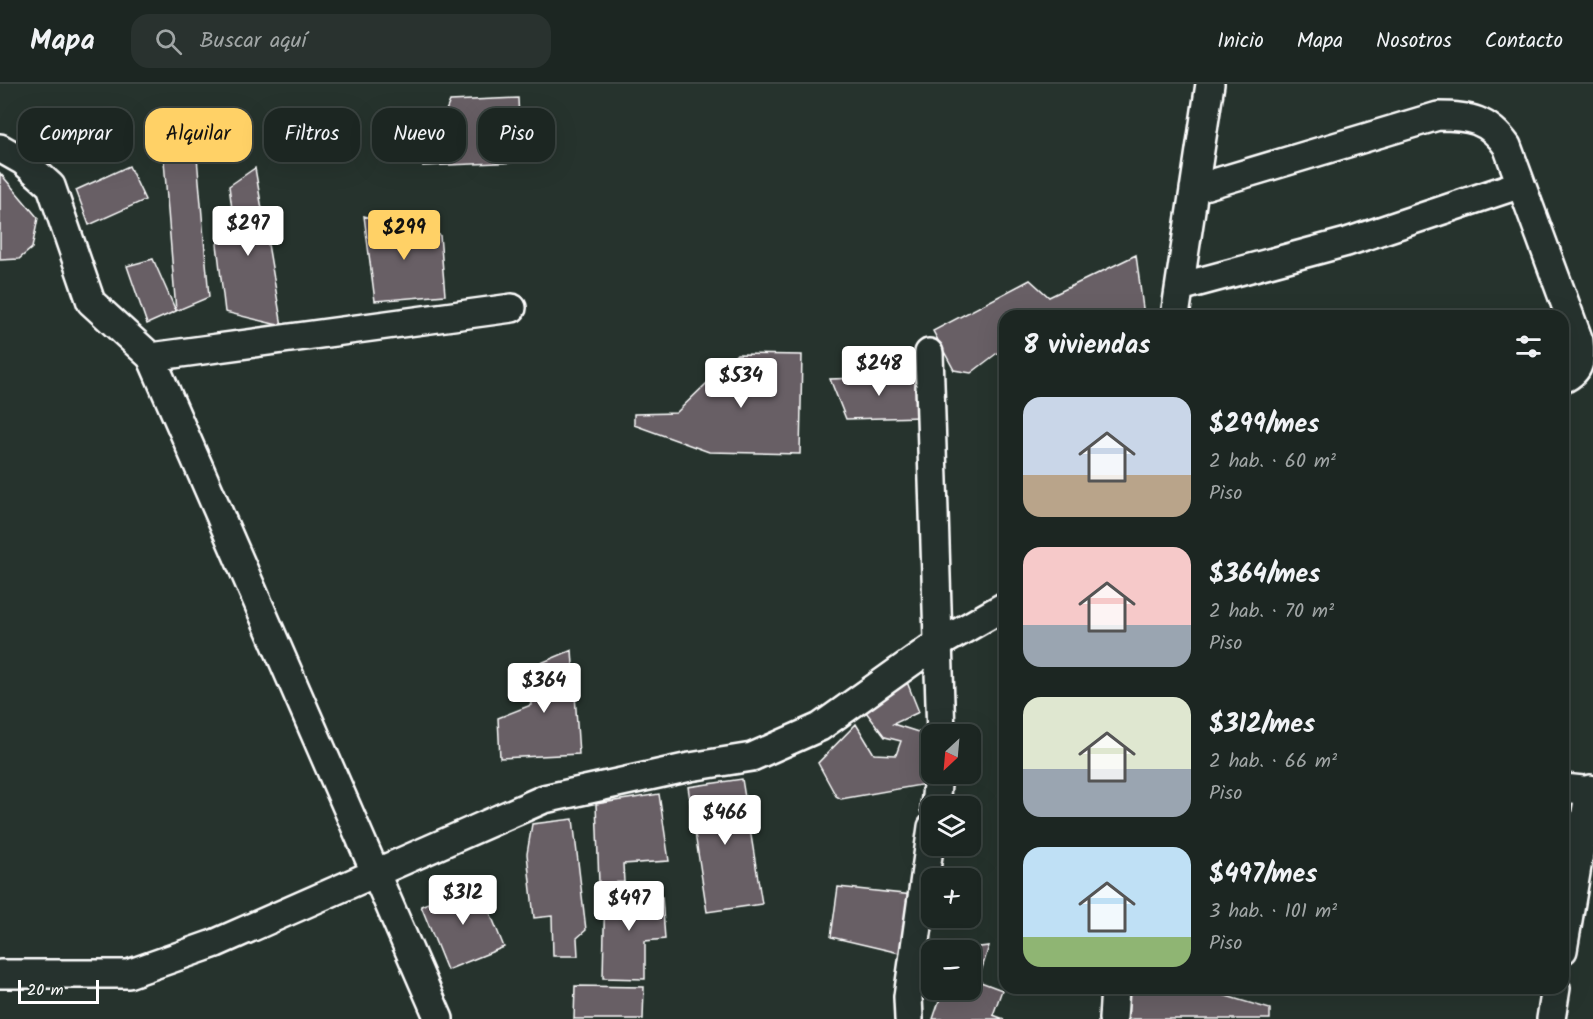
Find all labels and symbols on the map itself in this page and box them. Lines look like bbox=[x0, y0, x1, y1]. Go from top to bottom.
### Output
pin: $297 bbox=[212, 206, 284, 257]
pin: $299 bbox=[368, 210, 440, 261]
pin: $248 bbox=[843, 346, 915, 397]
pin: $534 bbox=[705, 358, 777, 409]
pin: $364 bbox=[508, 663, 580, 714]
north arrow bbox=[921, 724, 981, 784]
pin: $466 bbox=[689, 795, 761, 846]
pin: $312 bbox=[427, 875, 499, 926]
pin: $497 bbox=[593, 881, 665, 932]
scale bar bbox=[18, 977, 99, 1004]

